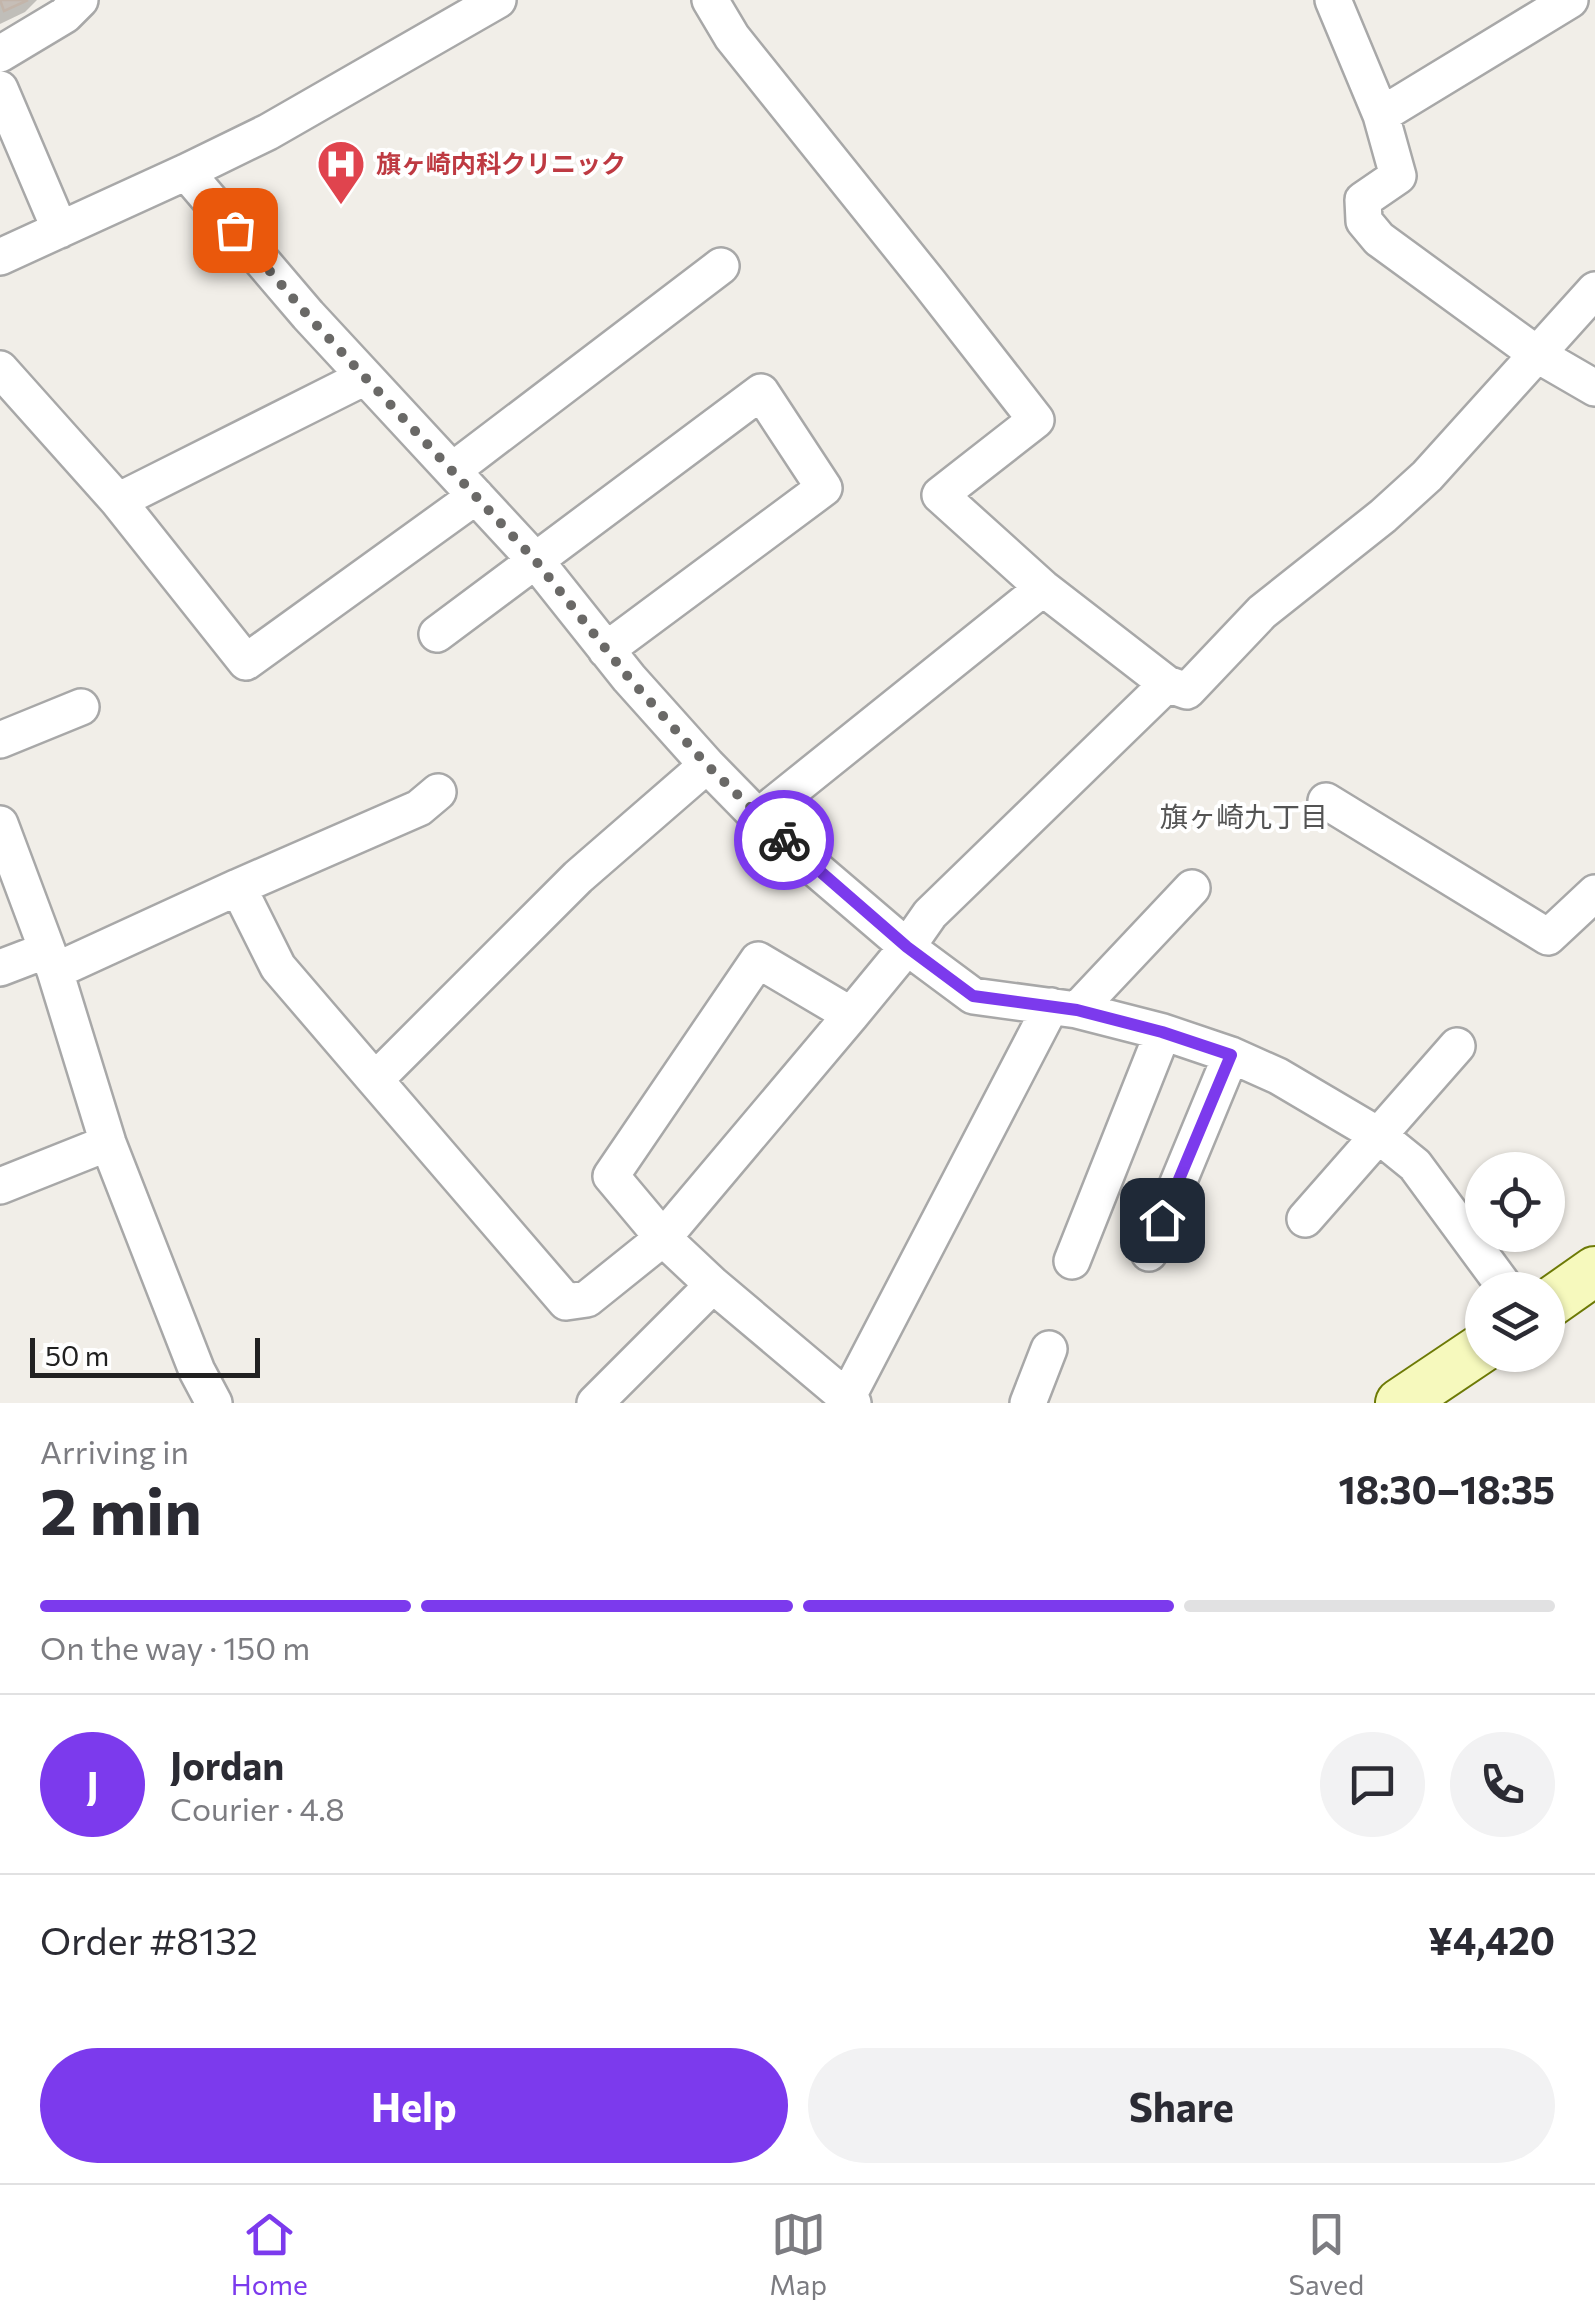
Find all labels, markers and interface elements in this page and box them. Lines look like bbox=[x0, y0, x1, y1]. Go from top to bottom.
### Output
hospital icon: 旗ヶ崎内科クリニック bbox=[315, 138, 367, 206]
place label: 旗ヶ崎内科クリニック bbox=[376, 148, 626, 178]
pin bbox=[193, 188, 278, 273]
icon: bag bbox=[208, 203, 263, 258]
courier bbox=[734, 790, 834, 890]
district label: 旗ヶ崎九丁目 bbox=[1160, 799, 1328, 833]
icon: bike bbox=[757, 813, 812, 868]
map controls bbox=[1465, 1152, 1565, 1372]
button: locate bbox=[1465, 1152, 1565, 1252]
pin bbox=[1120, 1178, 1205, 1263]
icon: home bbox=[1135, 1193, 1190, 1248]
button: layers bbox=[1465, 1272, 1565, 1372]
scale bar bbox=[30, 1333, 260, 1378]
text: 50 m bbox=[45, 1338, 109, 1372]
text: Arriving in bbox=[40, 1431, 189, 1471]
text: 18:30–18:35 bbox=[1339, 1465, 1555, 1512]
text: 2 min bbox=[40, 1469, 202, 1548]
text: On the way · 150 m bbox=[40, 1627, 310, 1667]
button: chat bbox=[1320, 1732, 1425, 1837]
button: phone bbox=[1450, 1732, 1555, 1837]
text: Jordan bbox=[170, 1741, 284, 1788]
text: J bbox=[86, 1761, 99, 1808]
text: Courier · 4.8 bbox=[170, 1788, 345, 1828]
text: Order #8132 bbox=[40, 1916, 258, 1963]
text: ¥4,420 bbox=[1428, 1916, 1555, 1963]
button: Help bbox=[40, 2048, 788, 2163]
button: Share bbox=[808, 2048, 1555, 2163]
tab: Home bbox=[231, 2207, 308, 2301]
tab: Map bbox=[769, 2207, 827, 2301]
tab: Saved bbox=[1289, 2207, 1364, 2301]

